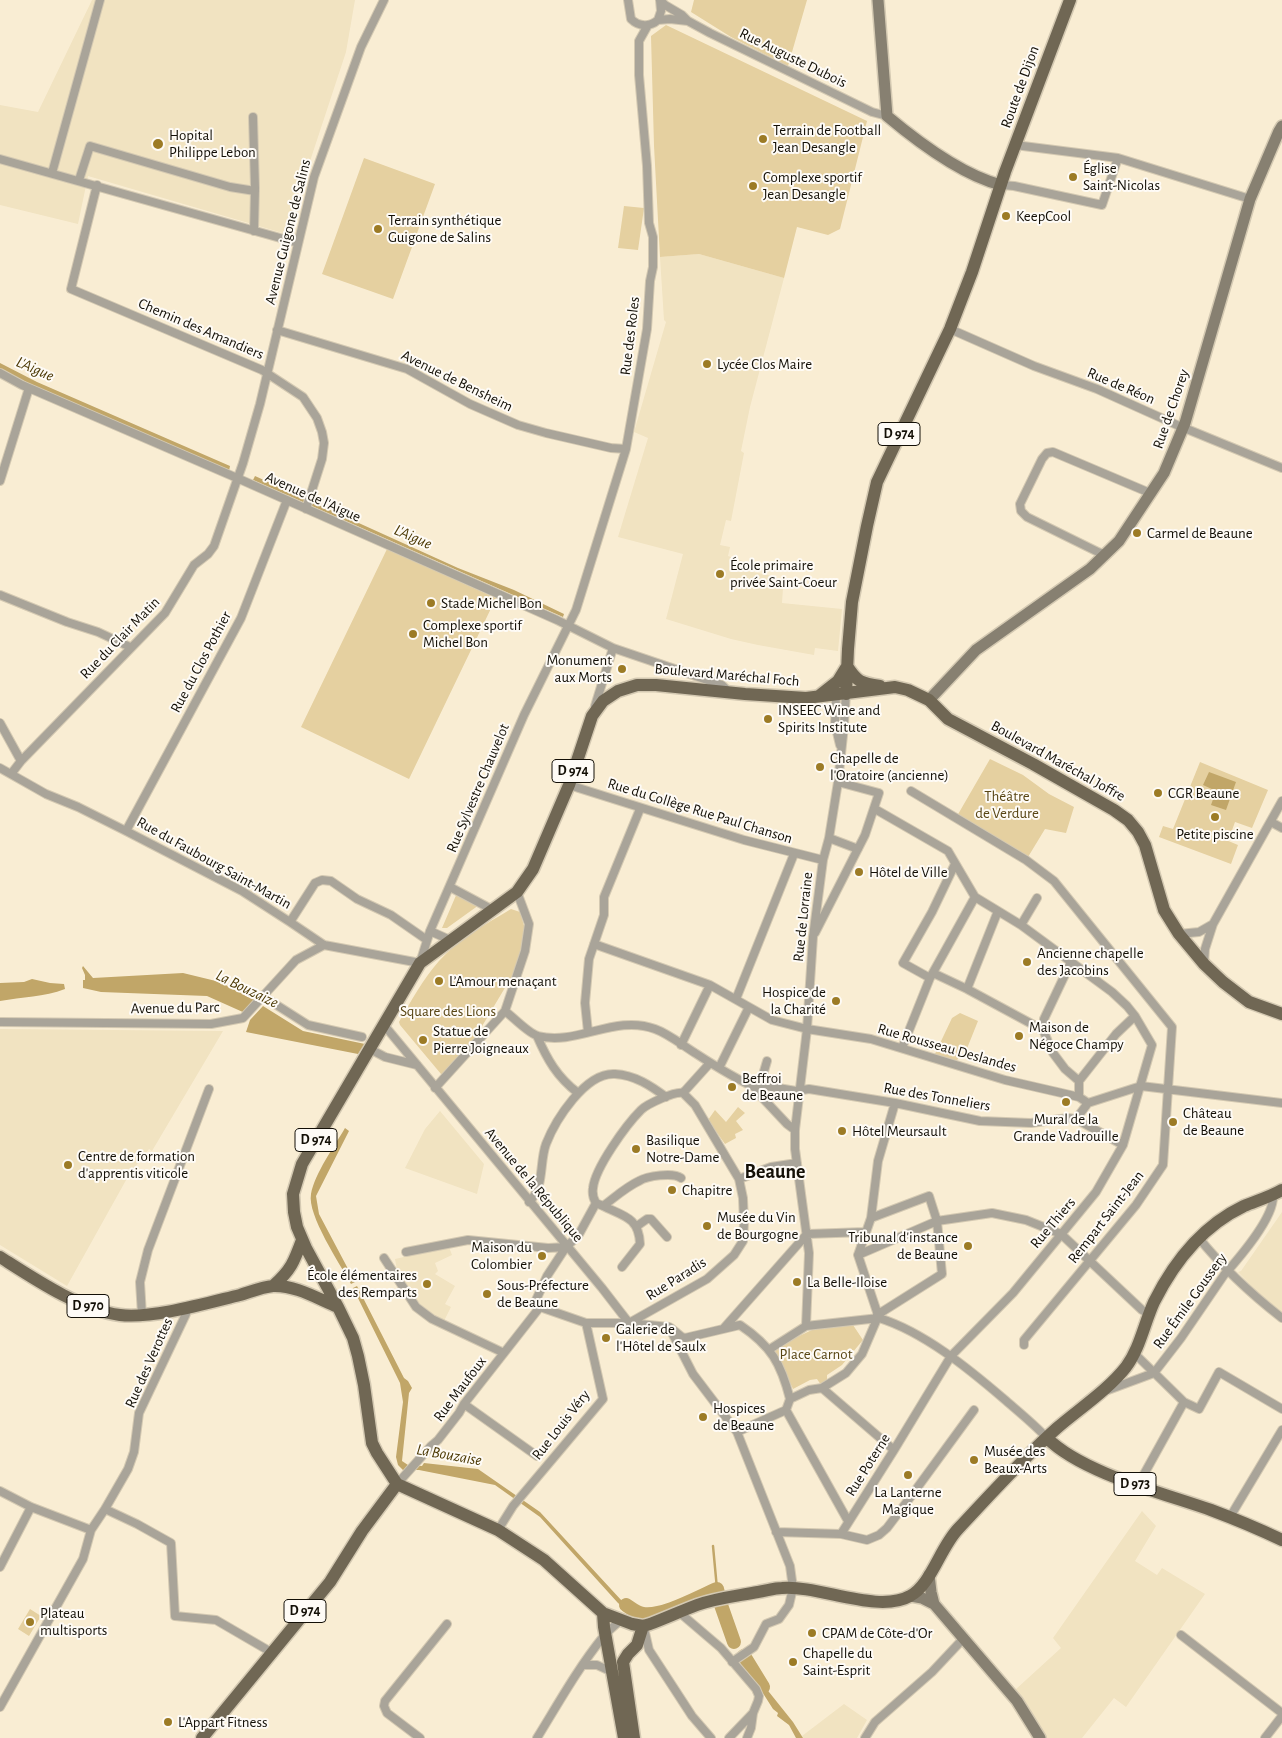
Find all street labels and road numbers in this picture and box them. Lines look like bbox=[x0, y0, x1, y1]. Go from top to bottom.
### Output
street label: Rue Auguste Dubois bbox=[736, 24, 850, 92]
street label: Route de Dijon bbox=[997, 43, 1043, 131]
street label: Avenue Guigone de Salins bbox=[261, 157, 315, 307]
street label: Chemin des Amandiers bbox=[135, 294, 267, 364]
street label: Rue des Roles bbox=[616, 296, 644, 376]
street label: Avenue de Bensheim bbox=[398, 346, 516, 416]
street label: Rue de Réon bbox=[1084, 364, 1158, 408]
street label: Rue de Chorey bbox=[1149, 367, 1193, 451]
road number: D 974 bbox=[878, 422, 920, 446]
street label: Avenue de l'Aigue bbox=[262, 468, 364, 526]
street label: Rue du Clair Matin bbox=[76, 593, 164, 683]
street label: Rue du Clos Pothier bbox=[167, 608, 235, 716]
street label: Boulevard Maréchal Foch bbox=[654, 660, 800, 690]
street label: Boulevard Maréchal Joffre bbox=[988, 717, 1128, 805]
street label: Rue Sylvestre Chauvelot bbox=[443, 721, 513, 855]
road number: D 974 bbox=[552, 759, 594, 782]
street label: Rue du Collège Rue Paul Chanson bbox=[605, 774, 795, 848]
street label: Rue du Faubourg Saint-Martin bbox=[134, 813, 294, 913]
street label: Rue de Lorraine bbox=[789, 871, 817, 963]
street label: Avenue du Parc bbox=[130, 998, 220, 1018]
street label: Rue Rousseau Deslandes bbox=[876, 1020, 1018, 1076]
street label: Rue des Tonneliers bbox=[882, 1079, 992, 1115]
street label: Avenue de la République bbox=[481, 1124, 587, 1246]
road number: D 974 bbox=[295, 1128, 337, 1152]
street label: Rempart Saint-Jean bbox=[1064, 1167, 1148, 1267]
street label: Rue Thiers bbox=[1027, 1194, 1079, 1252]
street label: Rue Émile Goussery bbox=[1149, 1250, 1231, 1352]
street label: Rue Paradis bbox=[642, 1253, 710, 1305]
road number: D 970 bbox=[67, 1294, 109, 1318]
street label: Rue des Verottes bbox=[121, 1315, 177, 1411]
street label: Rue Maufoux bbox=[430, 1353, 490, 1425]
street label: Rue Louis Véry bbox=[528, 1386, 594, 1464]
street label: Rue Poterne bbox=[842, 1430, 894, 1500]
road number: D 973 bbox=[1114, 1472, 1156, 1496]
road number: D 974 bbox=[284, 1600, 326, 1622]

